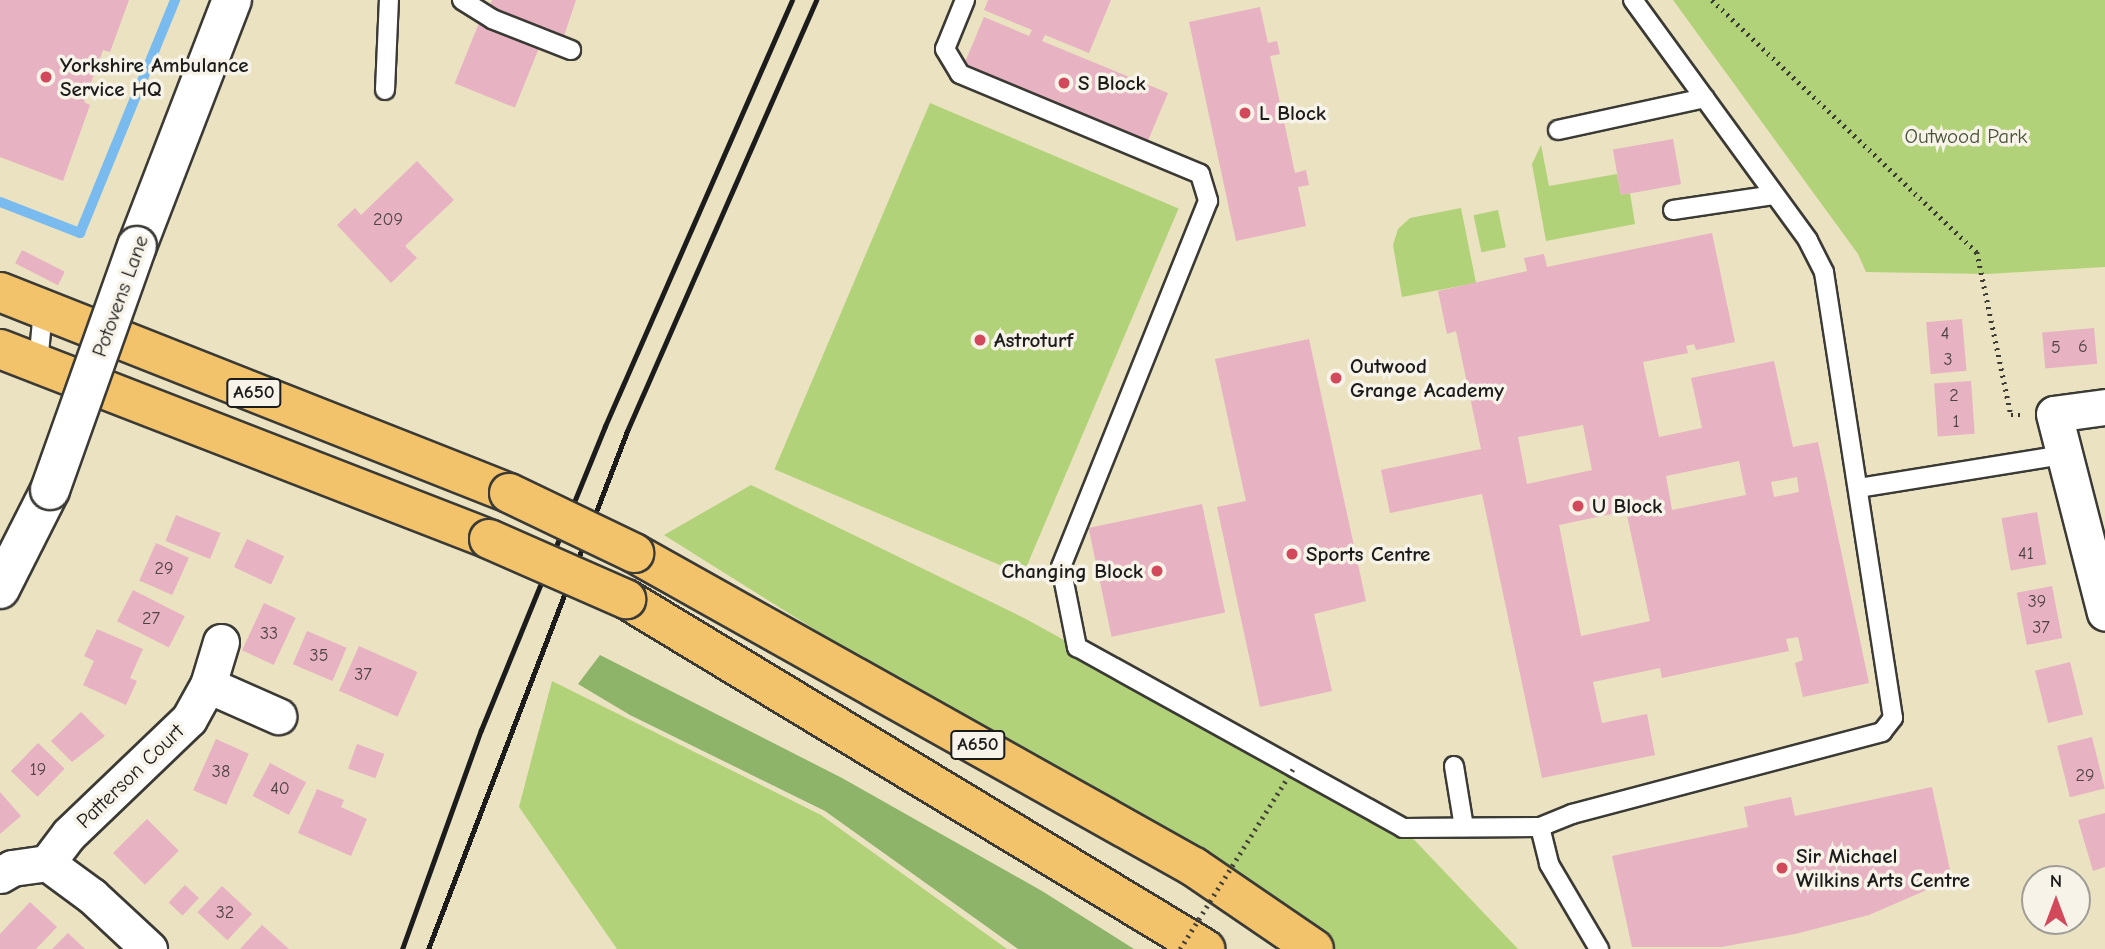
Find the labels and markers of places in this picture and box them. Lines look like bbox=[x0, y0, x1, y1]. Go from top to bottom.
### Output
place label: Yorkshire Ambulance Service HQ bbox=[60, 52, 249, 102]
marker: Yorkshire Ambulance Service HQ bbox=[38, 69, 54, 85]
place label: S Block bbox=[1078, 70, 1146, 96]
marker: S Block bbox=[1056, 75, 1072, 91]
place label: L Block bbox=[1259, 100, 1326, 126]
marker: L Block bbox=[1237, 105, 1253, 121]
place label: Astroturf bbox=[994, 327, 1073, 353]
marker: Astroturf bbox=[972, 332, 988, 348]
place label: Outwood Grange Academy bbox=[1350, 353, 1504, 403]
marker: Outwood Grange Academy bbox=[1328, 370, 1344, 386]
place label: U Block bbox=[1592, 493, 1662, 519]
marker: U Block bbox=[1570, 498, 1586, 514]
place label: Sports Centre bbox=[1306, 541, 1430, 567]
marker: Sports Centre bbox=[1284, 546, 1300, 562]
place label: Changing Block bbox=[1001, 558, 1143, 584]
marker: Changing Block bbox=[1149, 563, 1165, 579]
place label: Sir Michael Wilkins Arts Centre bbox=[1796, 843, 1970, 893]
marker: Sir Michael Wilkins Arts Centre bbox=[1774, 860, 1790, 876]

